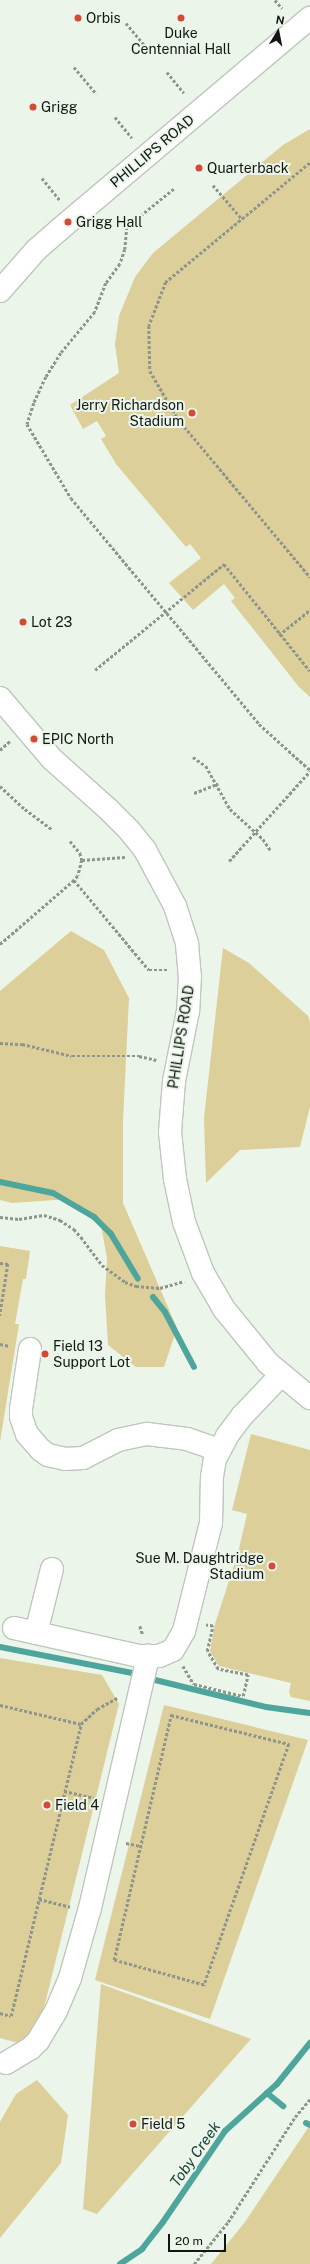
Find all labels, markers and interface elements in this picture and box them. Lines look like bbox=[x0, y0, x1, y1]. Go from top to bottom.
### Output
place label: Orbis bbox=[86, 10, 121, 26]
north arrow bbox=[258, 12, 298, 52]
marker: Orbis bbox=[73, 13, 83, 23]
marker: Duke Centennial Hall bbox=[176, 13, 186, 23]
text: N bbox=[275, 14, 285, 27]
place label: Duke Centennial Hall bbox=[131, 25, 231, 58]
place label: Grigg bbox=[41, 99, 77, 115]
marker: Grigg bbox=[28, 102, 38, 112]
street label: PHILLIPS ROAD bbox=[107, 111, 197, 191]
place label: Quarterback bbox=[207, 160, 289, 176]
marker: Quarterback bbox=[194, 163, 204, 173]
place label: Grigg Hall bbox=[76, 214, 143, 230]
marker: Grigg Hall bbox=[63, 217, 73, 227]
place label: Jerry Richardson Stadium bbox=[76, 397, 184, 430]
marker: Jerry Richardson Stadium bbox=[187, 408, 197, 418]
place label: Lot 23 bbox=[31, 614, 72, 630]
marker: Lot 23 bbox=[18, 617, 28, 627]
place label: EPIC North bbox=[42, 731, 114, 747]
marker: EPIC North bbox=[29, 734, 39, 744]
street label: PHILLIPS ROAD bbox=[165, 984, 197, 1090]
place label: Field 13 Support Lot bbox=[53, 1338, 130, 1370]
marker: Field 13 Support Lot bbox=[40, 1349, 50, 1359]
place label: Sue M. Daughtridge Stadium bbox=[135, 1550, 264, 1582]
marker: Sue M. Daughtridge Stadium bbox=[267, 1561, 277, 1571]
place label: Field 4 bbox=[55, 1797, 99, 1813]
marker: Field 4 bbox=[42, 1800, 52, 1810]
place label: Field 5 bbox=[141, 2116, 185, 2132]
water label: Toby Creek bbox=[166, 2118, 224, 2190]
marker: Field 5 bbox=[128, 2119, 138, 2129]
scale bar bbox=[170, 2226, 228, 2252]
text: 20 m bbox=[175, 2234, 203, 2248]

